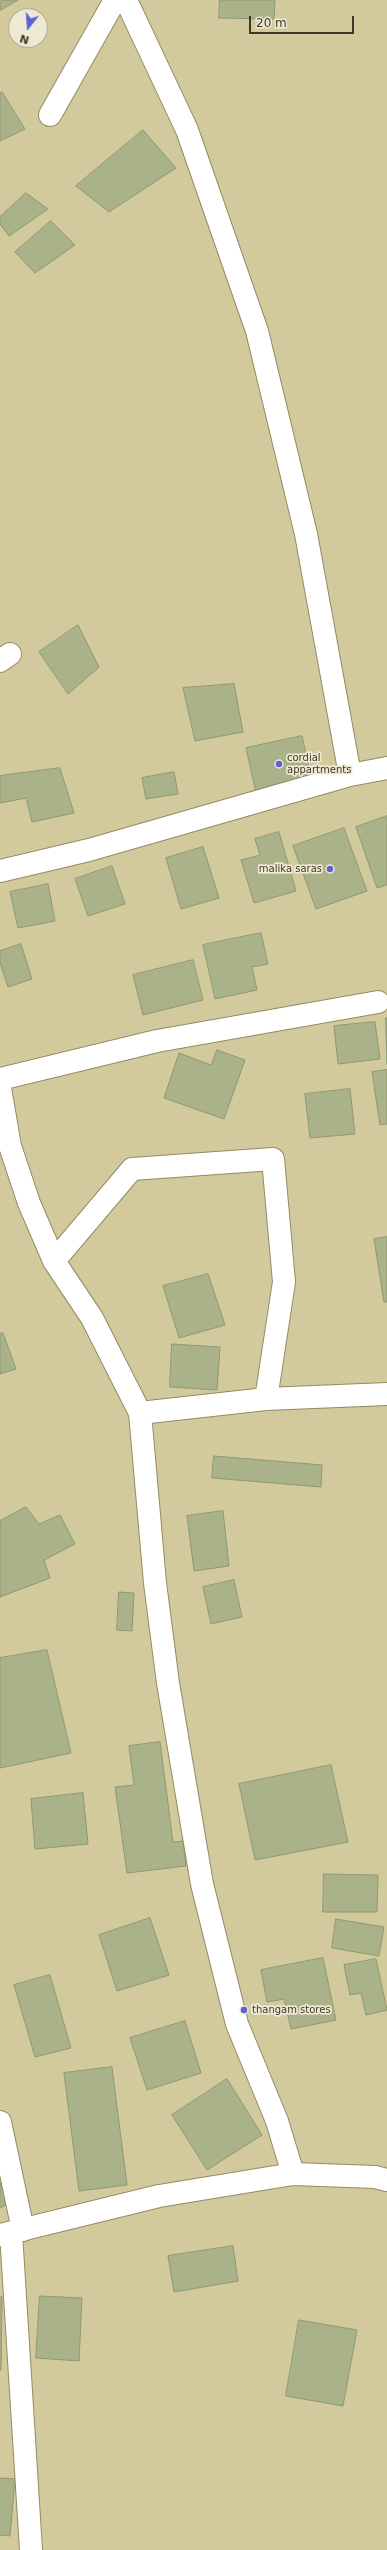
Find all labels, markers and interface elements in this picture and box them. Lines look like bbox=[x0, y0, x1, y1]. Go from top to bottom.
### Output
north arrow bbox=[8, 8, 48, 48]
scale bar bbox=[251, 8, 356, 34]
text: 20 m bbox=[256, 16, 287, 30]
text: N bbox=[18, 31, 31, 47]
place label: cordial appartments bbox=[287, 752, 351, 776]
marker: cordial appartments bbox=[274, 759, 284, 769]
place label: malika saras bbox=[259, 863, 322, 875]
marker: malika saras bbox=[325, 864, 335, 874]
place label: thangam stores bbox=[252, 2004, 331, 2016]
marker: thangam stores bbox=[239, 2005, 249, 2015]

